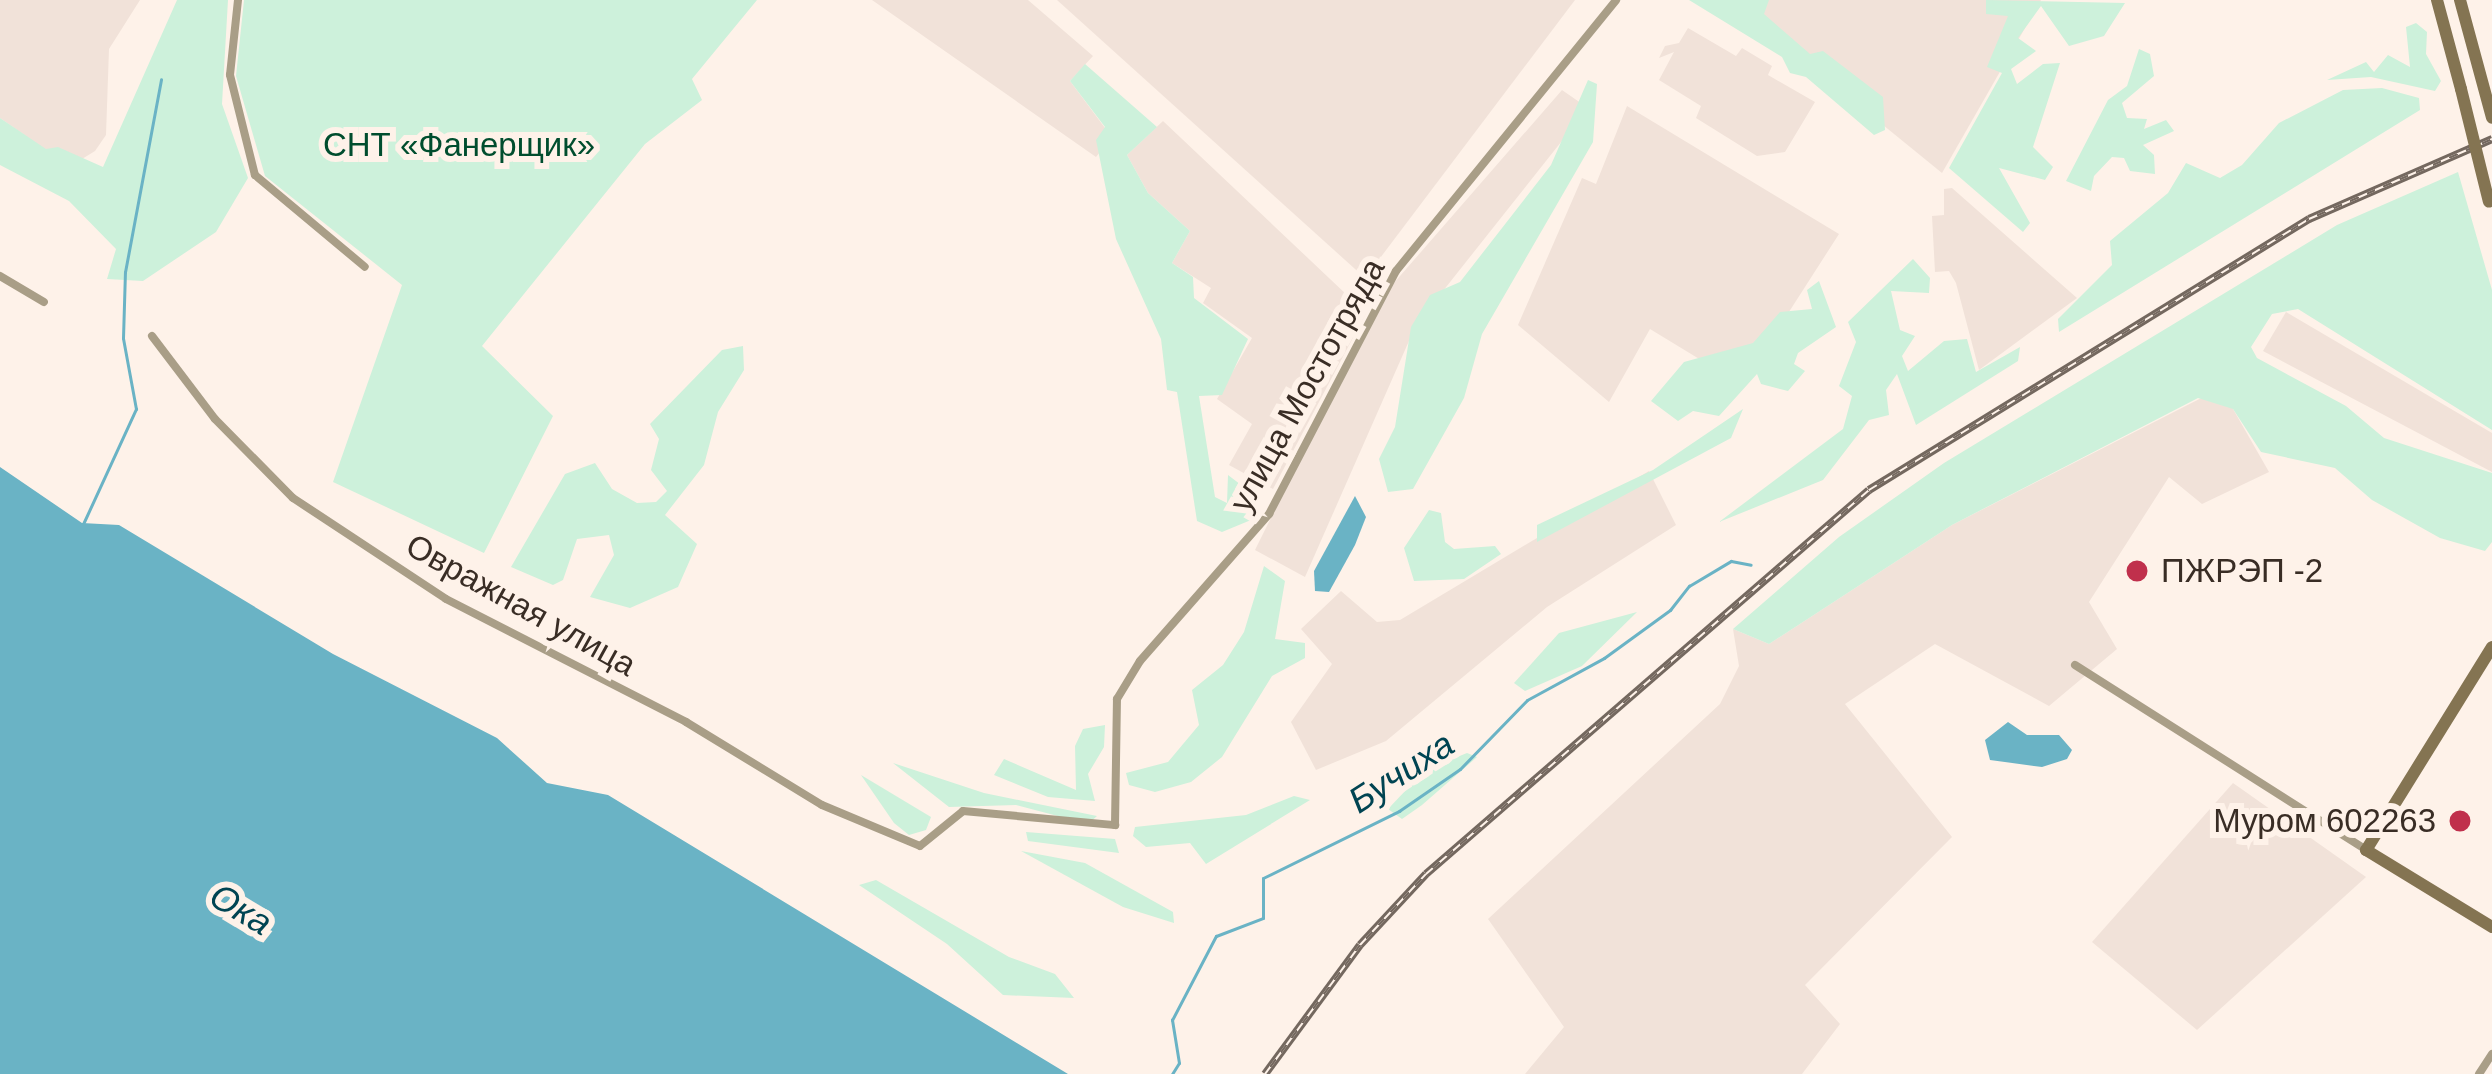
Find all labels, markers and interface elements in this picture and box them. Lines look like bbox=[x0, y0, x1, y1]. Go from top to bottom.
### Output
park label: СНТ «Фанерщик» bbox=[323, 125, 595, 165]
street label: улица Мостотряда bbox=[1221, 251, 1393, 519]
street label: Овражная улица bbox=[399, 526, 643, 684]
place label: ПЖРЭП -2 bbox=[2161, 551, 2323, 591]
marker: ПЖРЭП -2 bbox=[2124, 558, 2150, 584]
water label: Бучиха bbox=[1340, 722, 1462, 822]
place label: Муром 602263 bbox=[2213, 801, 2436, 841]
marker: Муром 602263 bbox=[2447, 808, 2473, 834]
water label: Ока bbox=[202, 874, 280, 944]

